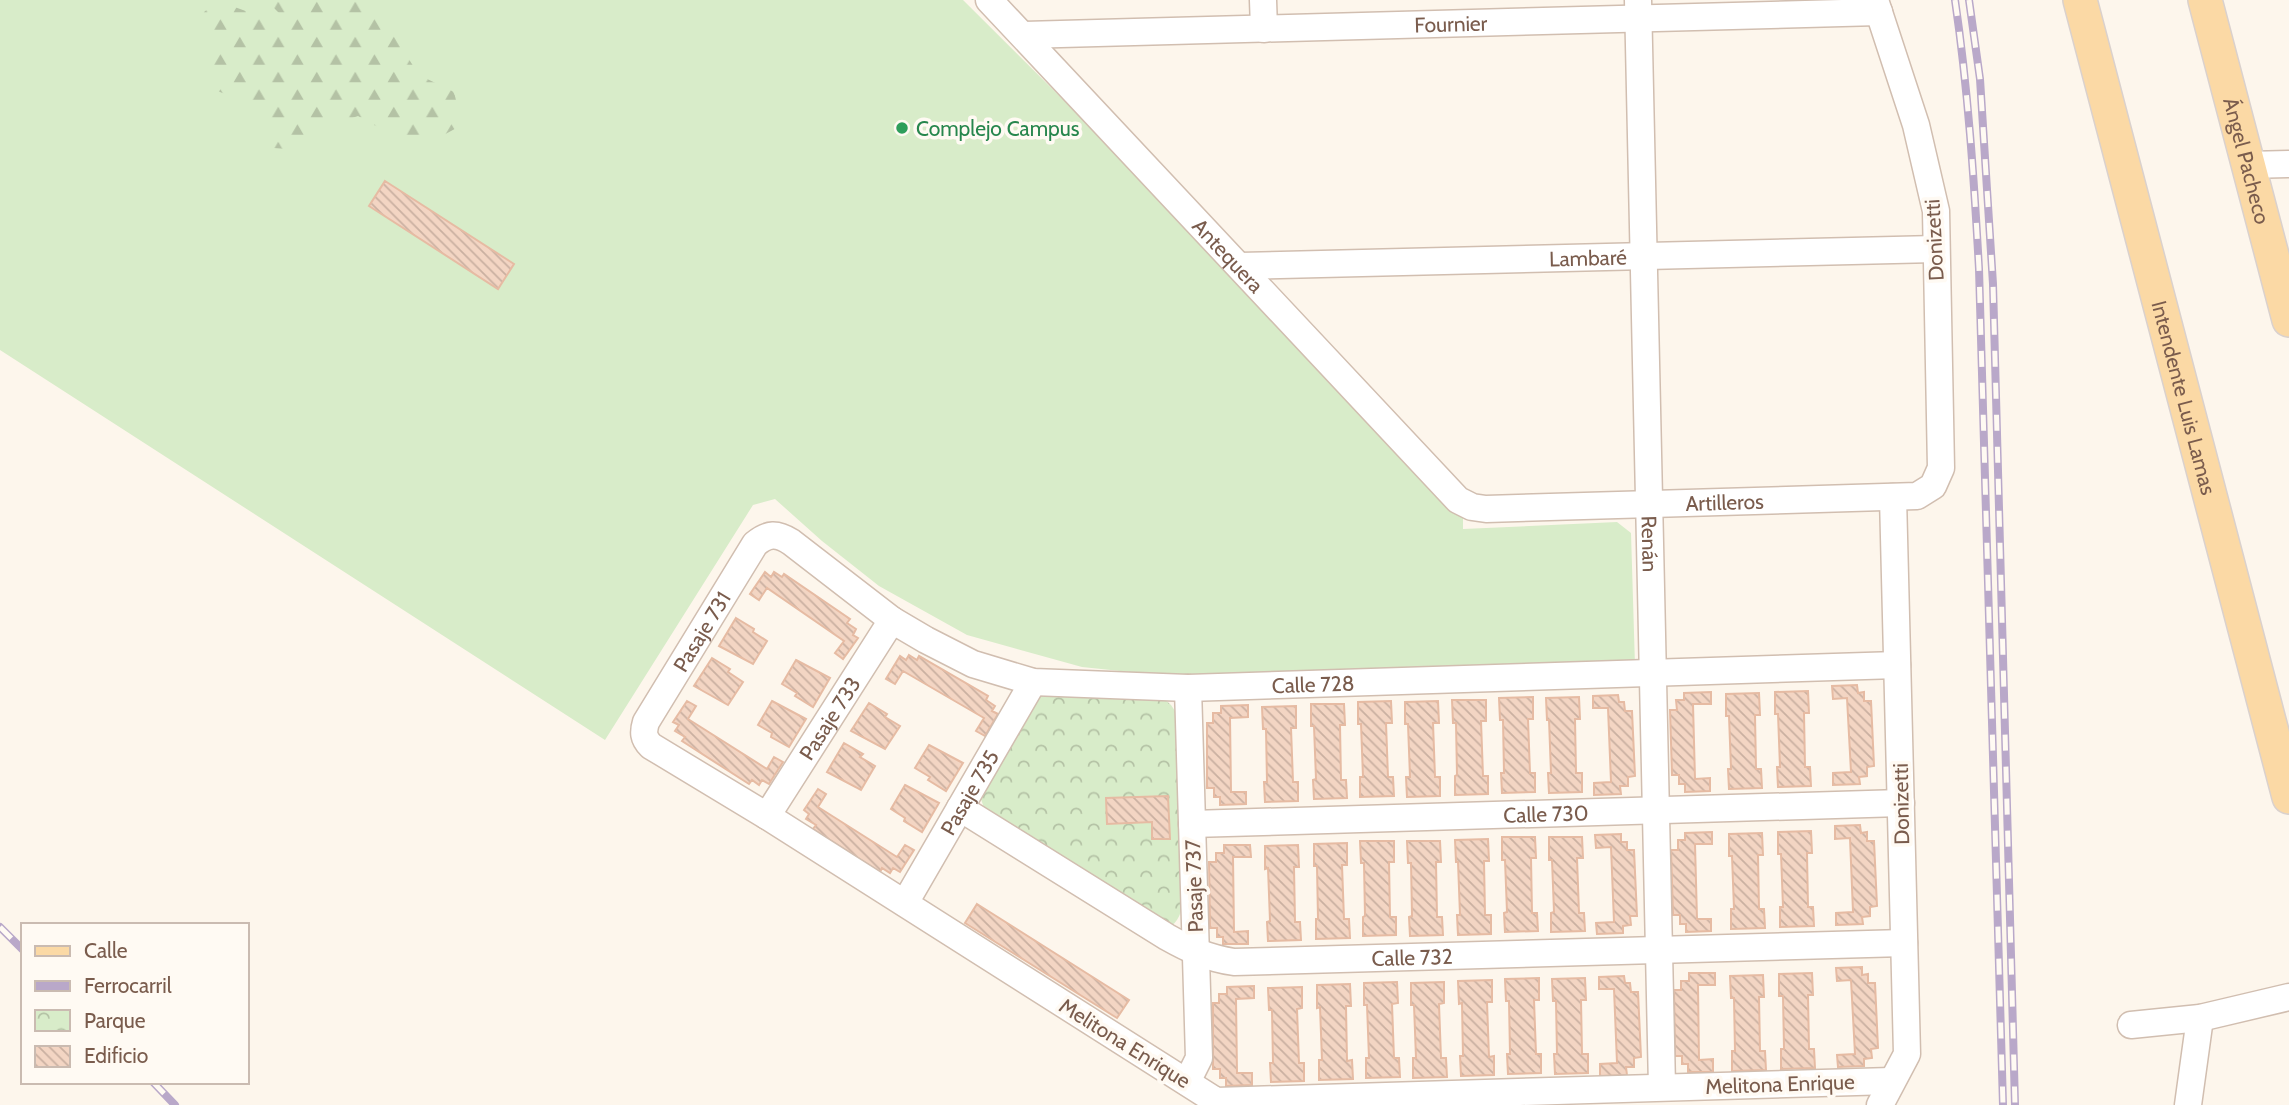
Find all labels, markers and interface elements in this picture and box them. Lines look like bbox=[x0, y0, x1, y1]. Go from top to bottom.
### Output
street label: Fournier bbox=[1414, 10, 1488, 37]
street label: Ángel Pacheco bbox=[2219, 94, 2276, 227]
place label: Complejo Campus bbox=[916, 116, 1080, 142]
marker: Complejo Campus bbox=[894, 120, 910, 136]
street label: Donizetti bbox=[1919, 198, 1949, 282]
street label: Antequera bbox=[1188, 213, 1269, 298]
street label: Lambaré bbox=[1549, 244, 1627, 271]
street label: Intendente Luis Lamas bbox=[2147, 298, 2222, 498]
street label: Artilleros bbox=[1685, 488, 1764, 515]
street label: Renán bbox=[1637, 515, 1663, 572]
street label: Pasaje 731 bbox=[667, 587, 735, 676]
street label: Calle 728 bbox=[1271, 670, 1355, 698]
street label: Pasaje 733 bbox=[794, 672, 865, 764]
street label: Pasaje 735 bbox=[935, 745, 1003, 839]
street label: Donizetti bbox=[1888, 763, 1914, 845]
street label: Calle 730 bbox=[1503, 800, 1589, 827]
street label: Pasaje 737 bbox=[1180, 839, 1209, 933]
legend bbox=[21, 923, 248, 1084]
text: Calle bbox=[84, 938, 128, 963]
street label: Calle 732 bbox=[1371, 943, 1453, 971]
text: Ferrocarril bbox=[84, 973, 172, 998]
street label: Melitona Enrique bbox=[1055, 993, 1195, 1093]
text: Parque bbox=[84, 1008, 146, 1033]
text: Edificio bbox=[84, 1043, 148, 1068]
street label: Melitona Enrique bbox=[1705, 1069, 1856, 1099]

